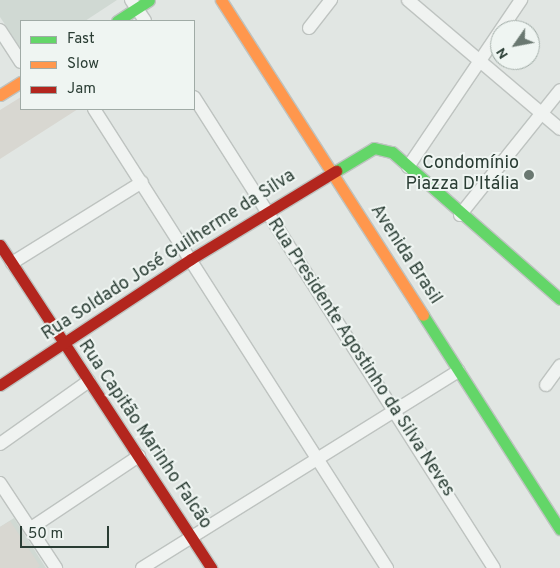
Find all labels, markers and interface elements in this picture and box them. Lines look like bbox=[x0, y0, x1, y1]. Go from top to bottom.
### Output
legend bbox=[20, 20, 195, 110]
north arrow bbox=[490, 20, 540, 70]
text: Fast bbox=[67, 30, 95, 49]
text: N bbox=[493, 44, 513, 62]
text: Slow bbox=[67, 55, 99, 74]
text: Jam bbox=[67, 80, 96, 99]
place label: Condomínio Piazza D'Itália bbox=[405, 154, 519, 196]
street label: Rua Soldado José Guilherme da Silva bbox=[38, 166, 300, 346]
marker: Condomínio Piazza D'Itália bbox=[523, 169, 535, 181]
street label: Avenida Brasil bbox=[365, 201, 445, 309]
street label: Rua Presidente Agostinho da Silva Neves bbox=[262, 215, 458, 501]
street label: Rua Capitão Marinho Falcão bbox=[73, 336, 215, 534]
scale bar bbox=[22, 516, 111, 548]
text: 50 m bbox=[28, 525, 63, 544]

